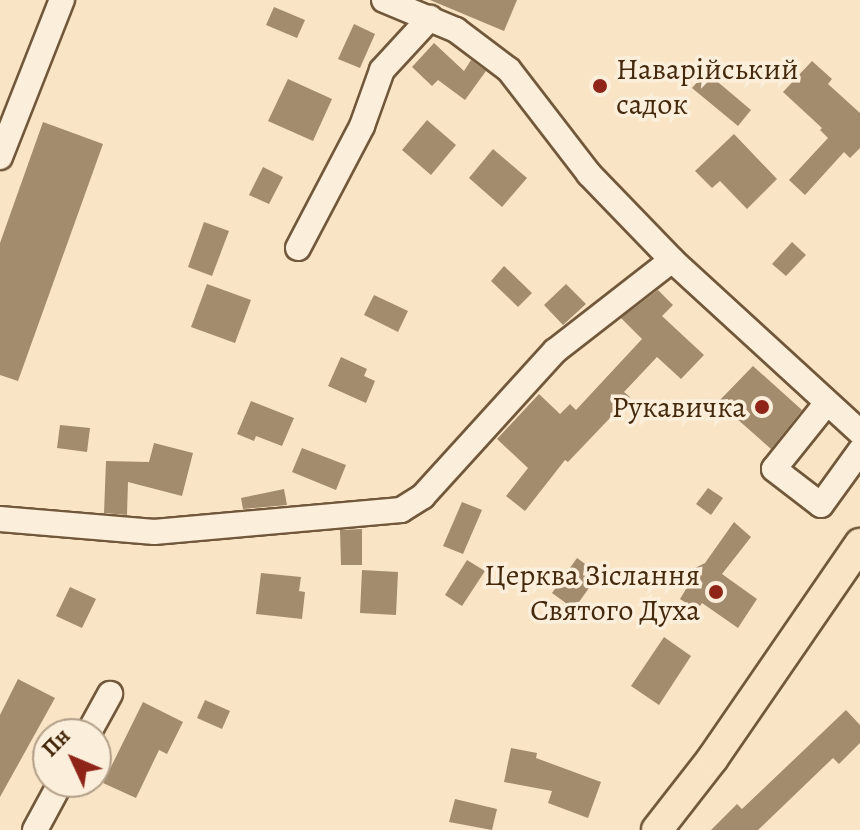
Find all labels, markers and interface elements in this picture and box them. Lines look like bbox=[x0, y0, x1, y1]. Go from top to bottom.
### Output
place label: Наварійський садок bbox=[616, 51, 799, 122]
marker: Наварійський садок bbox=[591, 77, 609, 95]
place label: Рукавичка bbox=[612, 389, 746, 425]
marker: Рукавичка bbox=[753, 398, 771, 416]
place label: Церква Зіслання Святого Духа bbox=[484, 557, 700, 628]
marker: Церква Зіслання Святого Духа bbox=[707, 583, 725, 601]
north arrow bbox=[32, 718, 112, 798]
text: Пн bbox=[35, 722, 77, 763]

